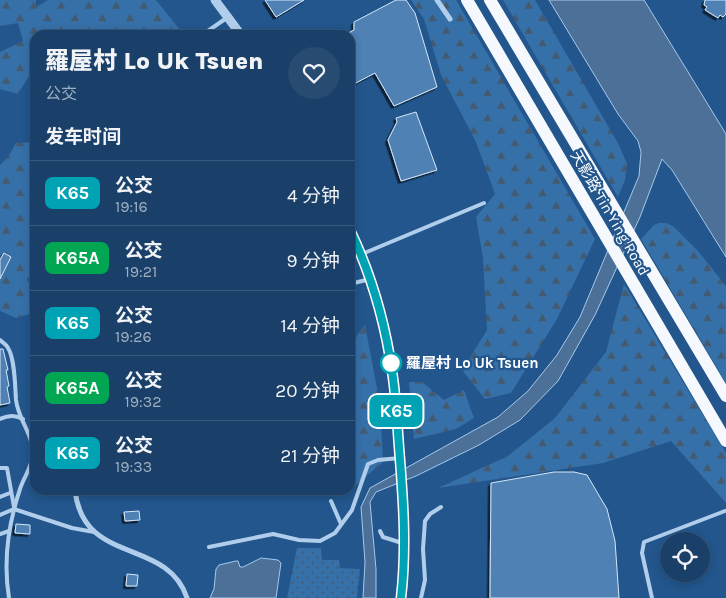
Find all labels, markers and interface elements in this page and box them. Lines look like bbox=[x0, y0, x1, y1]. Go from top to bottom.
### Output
text: 羅屋村 Lo Uk Tsuen bbox=[45, 47, 264, 75]
button: heart bbox=[288, 47, 340, 99]
text: 公交 bbox=[45, 84, 77, 103]
text: 发车时间 bbox=[45, 126, 121, 148]
street label: 天影路 Tin Ying Road bbox=[567, 147, 653, 279]
text: 公交 bbox=[115, 175, 153, 197]
text: K65 bbox=[56, 182, 89, 204]
text: 4 分钟 bbox=[287, 185, 340, 207]
text: 19:16 bbox=[115, 197, 148, 216]
text: 公交 bbox=[124, 240, 162, 262]
text: K65A bbox=[55, 247, 99, 269]
text: 9 分钟 bbox=[286, 250, 340, 272]
text: 19:21 bbox=[124, 262, 157, 281]
text: 公交 bbox=[115, 305, 153, 327]
text: K65 bbox=[56, 312, 89, 334]
text: 14 分钟 bbox=[281, 315, 340, 337]
text: 19:26 bbox=[115, 327, 152, 346]
marker: 羅屋村 Lo Uk Tsuen bbox=[380, 352, 402, 374]
place label: 羅屋村 Lo Uk Tsuen bbox=[406, 354, 539, 372]
text: 公交 bbox=[124, 370, 162, 392]
text: K65A bbox=[55, 377, 99, 399]
text: 20 分钟 bbox=[275, 380, 340, 402]
text: 19:32 bbox=[124, 392, 161, 411]
line badge: K65 bbox=[367, 395, 425, 427]
text: K65 bbox=[379, 400, 413, 422]
text: 公交 bbox=[115, 435, 153, 457]
text: K65 bbox=[56, 442, 89, 464]
text: 21 分钟 bbox=[280, 445, 340, 467]
text: 19:33 bbox=[115, 457, 152, 476]
map controls bbox=[660, 532, 710, 582]
button: locate bbox=[660, 532, 710, 582]

